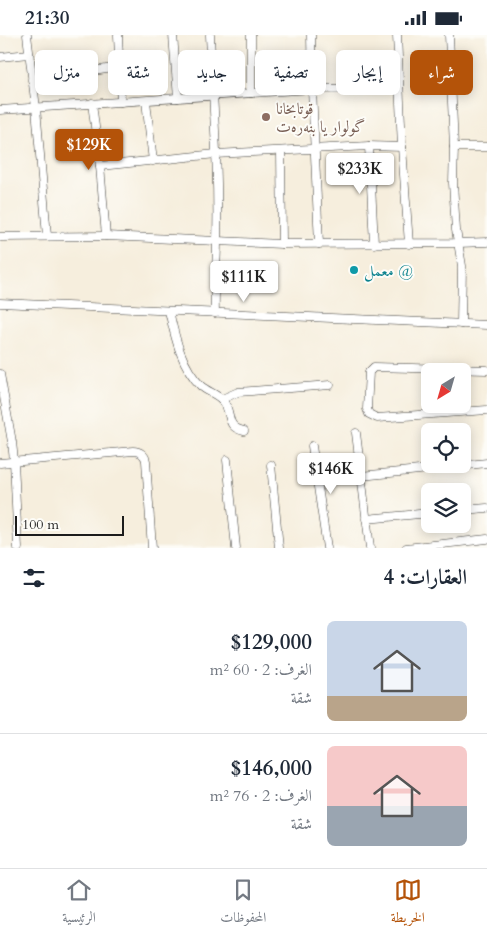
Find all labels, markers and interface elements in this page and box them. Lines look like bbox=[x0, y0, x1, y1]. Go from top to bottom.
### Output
text: 21:30 bbox=[25, 5, 69, 31]
chip: منزل bbox=[35, 50, 98, 95]
chip: شقة bbox=[108, 50, 168, 95]
chip: جديد bbox=[178, 50, 245, 95]
chip: تصفية bbox=[255, 50, 326, 95]
chip: إيجار bbox=[336, 50, 400, 95]
chip: شراء bbox=[410, 50, 473, 95]
place label: قوتابخانا گولوار یا بنەرەت bbox=[276, 98, 365, 138]
marker: قوتابخانا گولوار یا بنەرەت bbox=[260, 111, 272, 123]
pin: $129K bbox=[54, 129, 124, 171]
text: $129K bbox=[66, 134, 112, 156]
pin: $233K bbox=[325, 153, 395, 195]
text: $233K bbox=[337, 158, 383, 180]
place label: معمل @ bbox=[364, 260, 414, 282]
pin: $111K bbox=[209, 261, 279, 303]
marker: معمل @ bbox=[348, 264, 360, 276]
text: $111K bbox=[221, 266, 267, 288]
north arrow bbox=[421, 363, 471, 413]
map controls bbox=[421, 363, 471, 533]
button: locate bbox=[421, 423, 471, 473]
pin: $146K bbox=[296, 453, 366, 495]
text: $146K bbox=[308, 458, 354, 480]
button: layers bbox=[421, 483, 471, 533]
scale bar bbox=[15, 513, 124, 536]
text: 100 m bbox=[22, 515, 59, 534]
text: العقارات: 4 bbox=[383, 563, 467, 592]
icon: filters bbox=[20, 564, 48, 592]
text: $129,000 bbox=[231, 628, 312, 657]
icon: home bbox=[367, 641, 427, 701]
text: الغرف: 2 · 60 m² bbox=[210, 659, 312, 681]
text: شقة bbox=[291, 687, 312, 709]
text: $146,000 bbox=[231, 754, 312, 783]
icon: home bbox=[367, 766, 427, 826]
text: الغرف: 2 · 76 m² bbox=[210, 785, 312, 807]
text: شقة bbox=[291, 813, 312, 835]
tab: الرئيسية bbox=[62, 876, 96, 931]
tab: المحفوظات bbox=[220, 876, 266, 931]
tab: الخريطة bbox=[391, 876, 425, 931]

